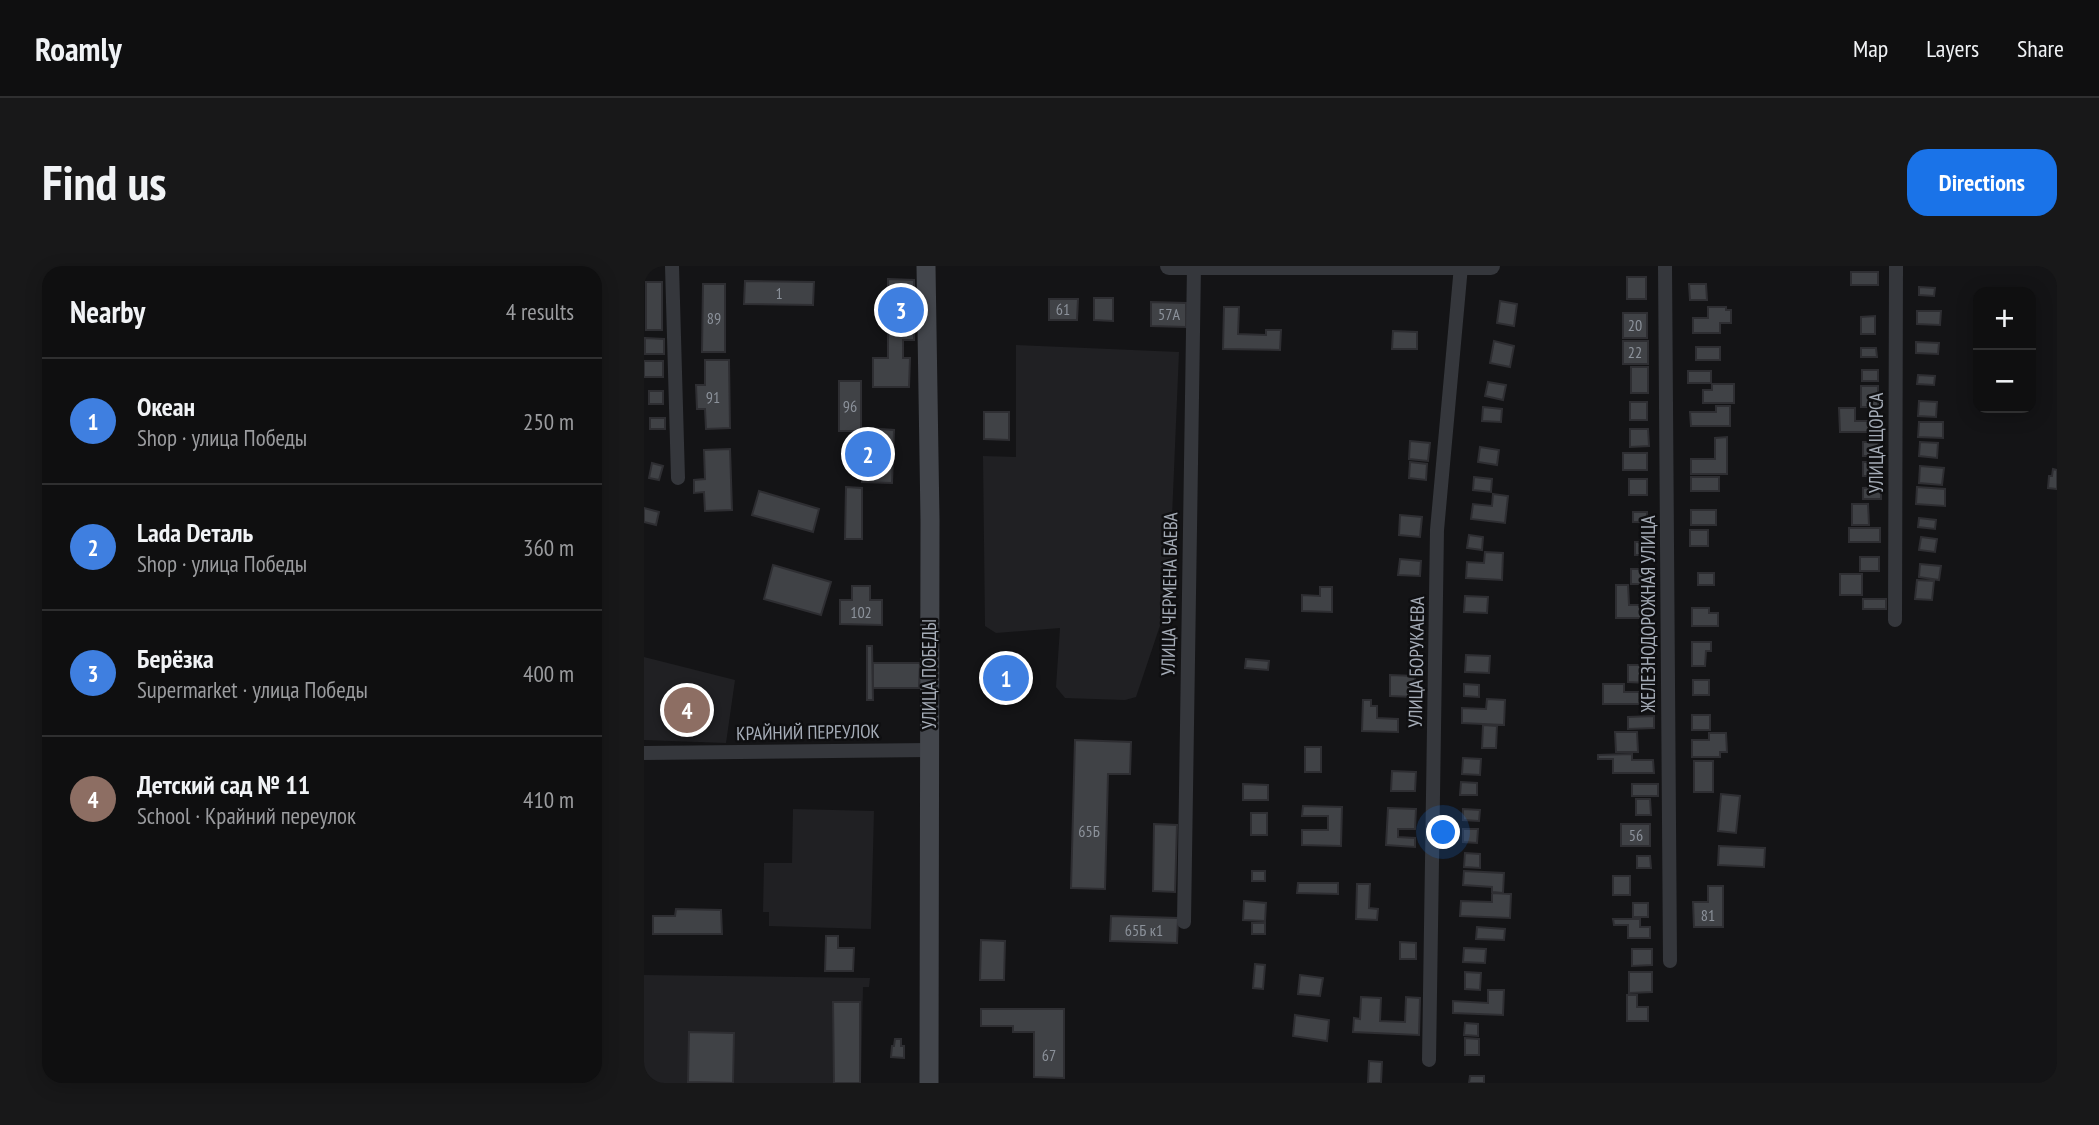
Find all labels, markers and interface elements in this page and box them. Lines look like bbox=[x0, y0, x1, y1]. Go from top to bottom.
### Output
text: Roamly bbox=[35, 27, 122, 70]
text: Map bbox=[1853, 33, 1888, 64]
text: Layers bbox=[1926, 33, 1979, 64]
text: Share bbox=[2017, 33, 2064, 64]
button: Directions bbox=[1907, 149, 2057, 216]
text: Find us bbox=[42, 150, 166, 214]
house number: 1 bbox=[775, 283, 783, 303]
pin: 3 bbox=[878, 284, 924, 336]
map controls bbox=[1973, 287, 2036, 413]
button: + bbox=[1973, 287, 2036, 350]
text: Nearby bbox=[70, 292, 145, 331]
text: 4 results bbox=[506, 297, 574, 326]
house number: 61 bbox=[1056, 299, 1070, 319]
house number: 57А bbox=[1158, 304, 1180, 324]
house number: 89 bbox=[707, 308, 721, 328]
house number: 20 bbox=[1628, 315, 1642, 335]
house number: 22 bbox=[1628, 342, 1642, 362]
button: − bbox=[1973, 350, 2036, 413]
house number: 91 bbox=[706, 387, 720, 407]
text: Океан bbox=[137, 390, 195, 423]
street label: УЛИЦА ЩОРСА bbox=[1864, 393, 1888, 493]
house number: 96 bbox=[843, 396, 857, 416]
text: 1 bbox=[88, 407, 99, 436]
text: 250 m bbox=[523, 407, 574, 436]
text: Shop · улица Победы bbox=[137, 423, 307, 452]
pin: 2 bbox=[845, 428, 891, 480]
street label: УЛИЦА ЧЕРМЕНА БАЕВА bbox=[1156, 512, 1182, 676]
street label: ЖЕЛЕЗНОДОРОЖНАЯ УЛИЦА bbox=[1636, 515, 1660, 714]
text: Lada Dеталь bbox=[137, 516, 253, 549]
text: 2 bbox=[88, 533, 99, 562]
text: 360 m bbox=[523, 533, 574, 562]
text: Shop · улица Победы bbox=[137, 549, 307, 578]
street label: УЛИЦА БОРУКАЕВА bbox=[1403, 596, 1429, 728]
house number: 102 bbox=[850, 602, 872, 622]
street label: УЛИЦА ПОБЕДЫ bbox=[917, 619, 941, 729]
text: Берёзка bbox=[137, 642, 214, 675]
pin: 1 bbox=[983, 652, 1029, 704]
text: 3 bbox=[88, 659, 99, 688]
text: 400 m bbox=[523, 659, 574, 688]
text: Supermarket · улица Победы bbox=[137, 675, 368, 704]
pin: 4 bbox=[664, 684, 710, 736]
street label: КРАЙНИЙ ПЕРЕУЛОК bbox=[736, 719, 880, 745]
text: Детский сад № 11 bbox=[137, 768, 310, 801]
text: 4 bbox=[88, 785, 99, 814]
text: 410 m bbox=[523, 785, 574, 814]
text: School · Крайний переулок bbox=[137, 801, 356, 830]
your location bbox=[1426, 815, 1460, 849]
house number: 65Б bbox=[1078, 821, 1100, 841]
house number: 56 bbox=[1629, 825, 1643, 845]
house number: 81 bbox=[1701, 905, 1715, 925]
house number: 65Б к1 bbox=[1125, 920, 1163, 940]
house number: 67 bbox=[1042, 1045, 1056, 1065]

